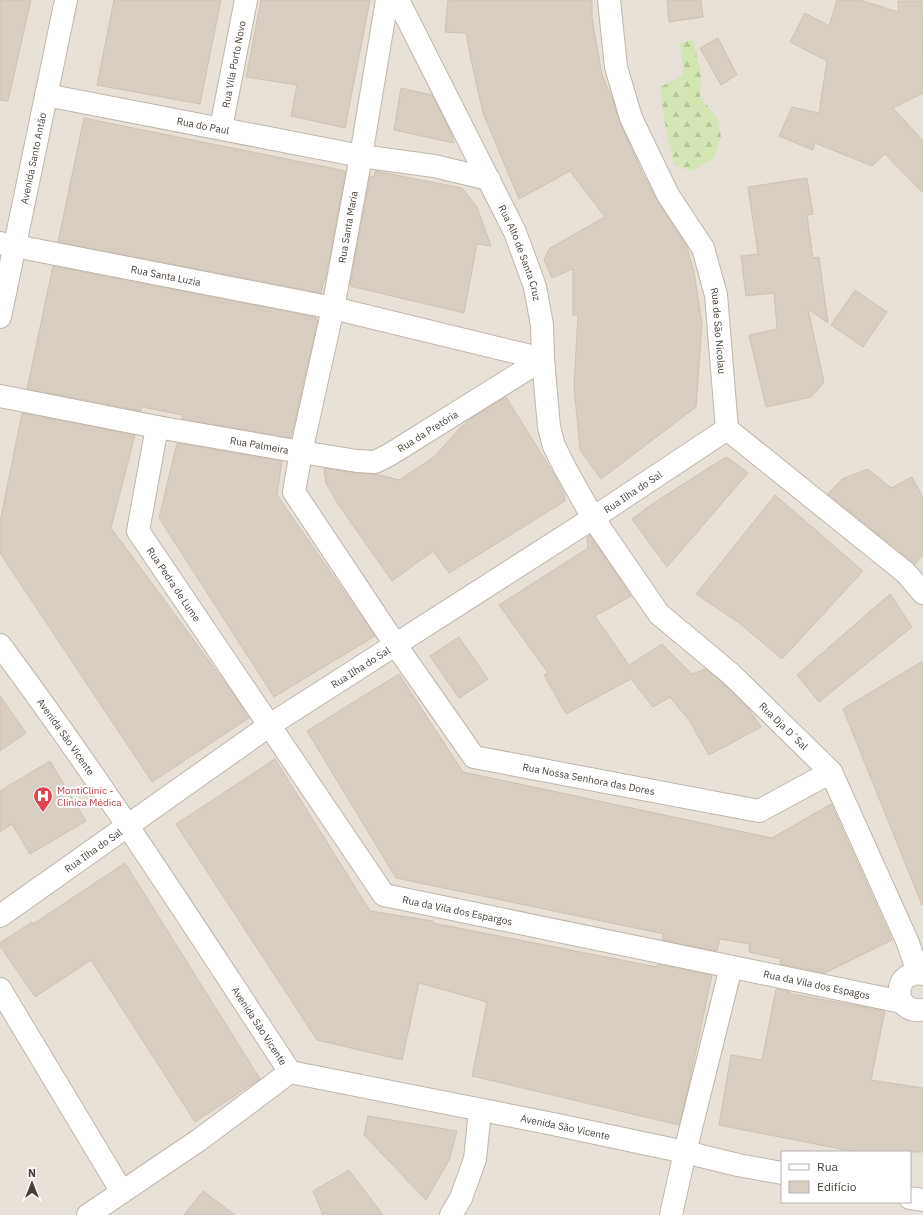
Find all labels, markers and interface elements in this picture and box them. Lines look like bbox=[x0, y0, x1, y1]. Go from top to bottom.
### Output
street label: Rua Vila Porto Novo bbox=[219, 19, 248, 109]
street label: Avenida Santo Antão bbox=[17, 111, 49, 205]
street label: Rua do Paul bbox=[176, 114, 231, 137]
street label: Rua Santa Maria bbox=[335, 189, 361, 264]
street label: Rua Alto de Santa Cruz bbox=[496, 202, 544, 302]
street label: Rua Santa Luzia bbox=[130, 262, 203, 289]
street label: Rua de São Nicolau bbox=[708, 286, 729, 374]
street label: Rua da Pretória bbox=[395, 407, 461, 455]
street label: Rua Palmeira bbox=[229, 433, 291, 456]
street label: Rua Ilha do Sal bbox=[601, 467, 665, 516]
street label: Rua Pedra de Lume bbox=[144, 545, 204, 624]
street label: Rua Ilha do Sal bbox=[328, 643, 393, 691]
street label: Avenida São Vicente bbox=[35, 696, 98, 778]
street label: Rua Dja D´Sal bbox=[757, 699, 811, 753]
street label: Rua Nossa Senhora das Dores bbox=[522, 760, 656, 798]
place label: MontiClinic - Clínica Médica bbox=[57, 784, 122, 809]
hospital icon: MontiClinic - Clínica Médica bbox=[32, 785, 54, 813]
street label: Rua Ilha do Sal bbox=[62, 825, 125, 875]
street label: Rua da Vila dos Espargos bbox=[401, 892, 514, 928]
street label: Rua da Vila dos Espagos bbox=[762, 967, 871, 1002]
street label: Avenida São Vicente bbox=[229, 984, 290, 1068]
street label: Avenida São Vicente bbox=[519, 1111, 612, 1143]
legend bbox=[781, 1151, 911, 1203]
text: Rua bbox=[817, 1159, 838, 1174]
north arrow bbox=[12, 1163, 52, 1203]
text: N bbox=[28, 1166, 36, 1180]
text: Edifício bbox=[817, 1179, 857, 1194]

